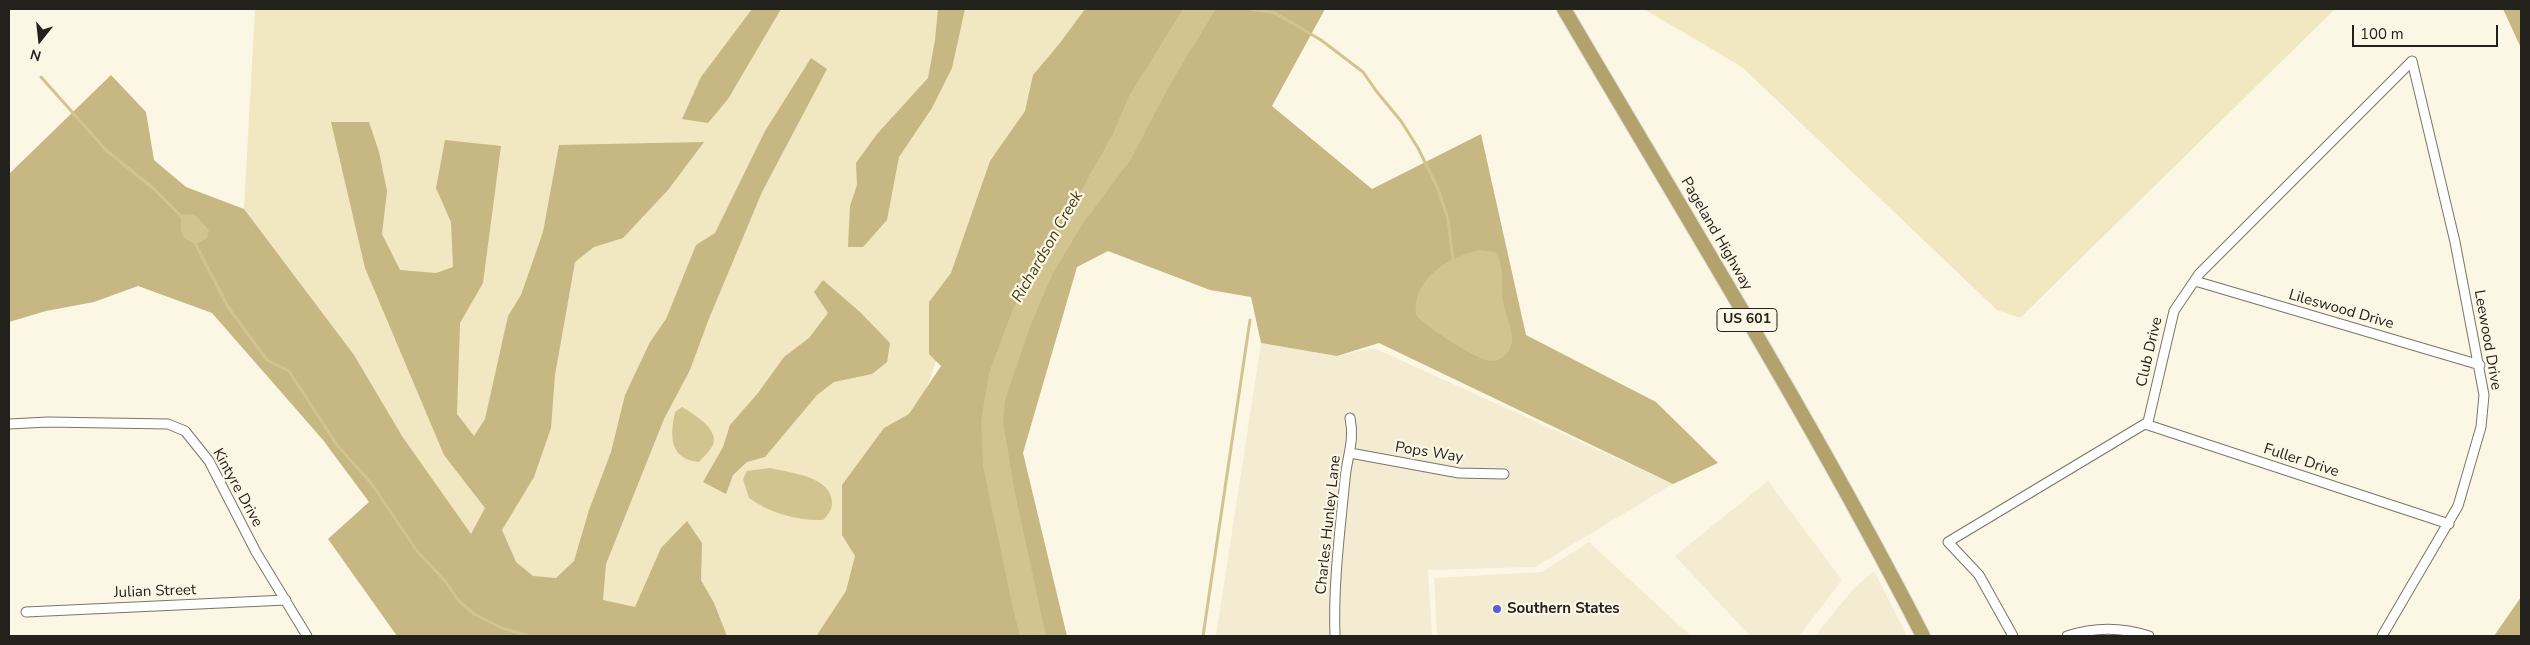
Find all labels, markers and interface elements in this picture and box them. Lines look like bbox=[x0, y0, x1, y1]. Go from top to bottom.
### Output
north arrow bbox=[15, 15, 65, 65]
scale bar bbox=[2355, 15, 2501, 47]
text: 100 m bbox=[2360, 24, 2404, 44]
text: N bbox=[28, 44, 43, 65]
street label: Pageland Highway bbox=[1676, 174, 1756, 294]
water label: Richardson Creek bbox=[1008, 188, 1088, 306]
street label: Lileswood Drive bbox=[2286, 286, 2396, 334]
street label: Leewood Drive bbox=[2469, 289, 2505, 391]
road number: US 601 bbox=[1717, 308, 1777, 332]
street label: Club Drive bbox=[2133, 315, 2167, 389]
street label: Pops Way bbox=[1394, 439, 1464, 467]
street label: Fuller Drive bbox=[2261, 440, 2341, 482]
street label: Kintyre Drive bbox=[208, 446, 266, 530]
street label: Charles Hunley Lane bbox=[1313, 454, 1345, 596]
street label: Julian Street bbox=[113, 582, 197, 602]
place label: Southern States bbox=[1507, 600, 1620, 618]
marker: Southern States bbox=[1491, 603, 1503, 615]

